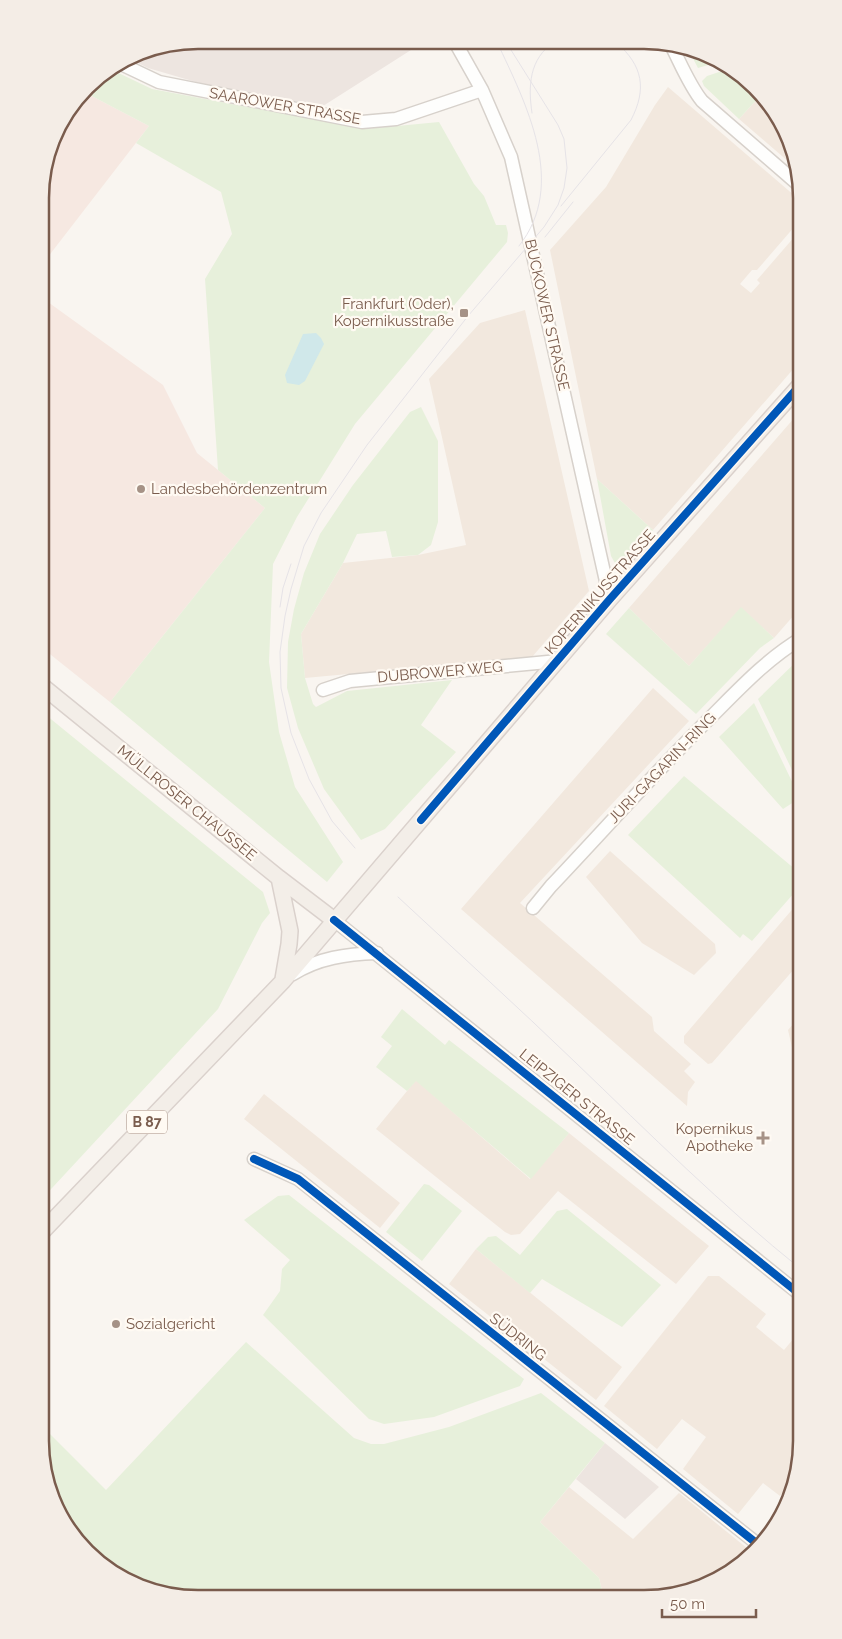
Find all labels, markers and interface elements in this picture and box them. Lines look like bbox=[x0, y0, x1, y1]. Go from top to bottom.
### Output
street label: SAAROWER STRASSE bbox=[208, 84, 362, 128]
street label: BUCKOWER STRASSE bbox=[521, 237, 573, 393]
place label: Frankfurt (Oder), Kopernikusstraße bbox=[334, 295, 454, 330]
marker: Frankfurt (Oder), Kopernikusstraße bbox=[458, 307, 470, 319]
place label: Landesbehördenzentrum bbox=[151, 480, 327, 498]
marker: Landesbehördenzentrum bbox=[135, 483, 147, 495]
street label: KOPERNIKUSSTRASSE bbox=[541, 526, 659, 658]
street label: DUBROWER WEG bbox=[376, 658, 504, 686]
street label: JURI-GAGARIN-RING bbox=[604, 709, 720, 827]
street label: MÜLLROSER CHAUSSEE bbox=[114, 741, 261, 865]
street label: LEIPZIGER STRASSE bbox=[516, 1045, 638, 1149]
road number: B 87 bbox=[127, 1110, 167, 1134]
place label: Kopernikus Apotheke bbox=[675, 1120, 753, 1155]
marker: Kopernikus Apotheke bbox=[757, 1132, 769, 1144]
street label: SÜDRING bbox=[486, 1308, 551, 1365]
place label: Sozialgericht bbox=[126, 1315, 215, 1333]
marker: Sozialgericht bbox=[110, 1318, 122, 1330]
scale bar bbox=[662, 1586, 756, 1618]
text: 50 m bbox=[670, 1595, 705, 1613]

